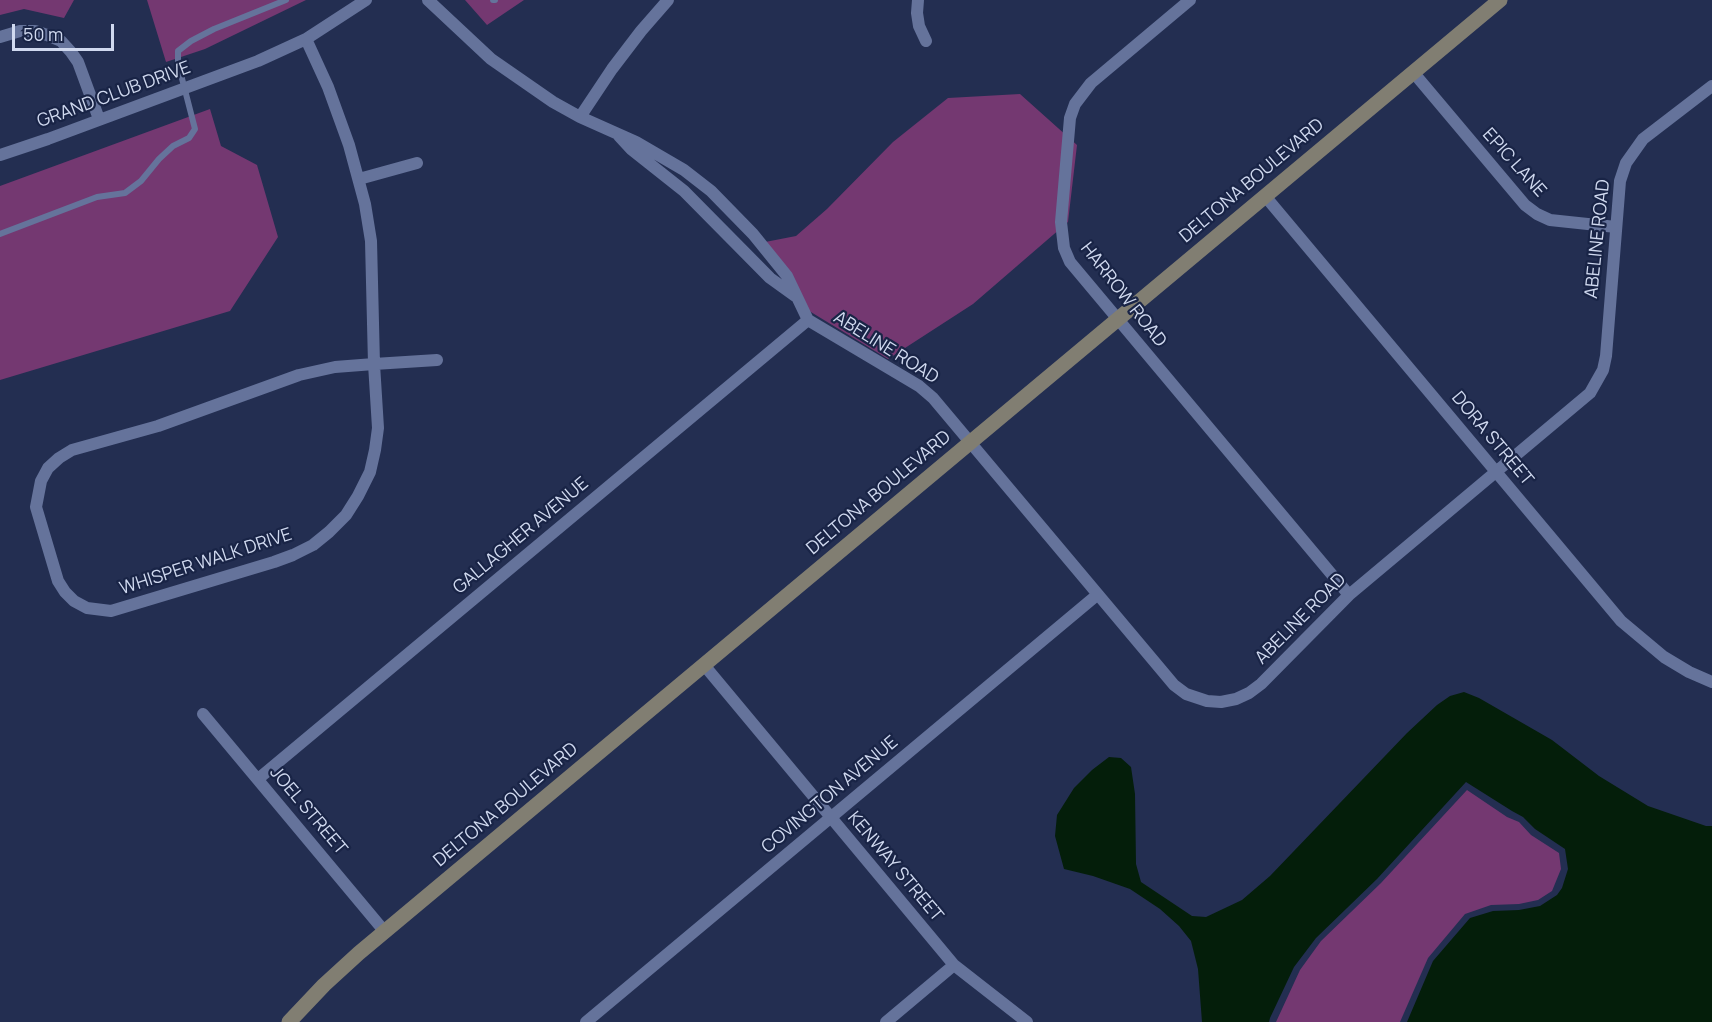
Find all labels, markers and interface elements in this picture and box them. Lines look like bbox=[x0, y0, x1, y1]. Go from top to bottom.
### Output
scale bar bbox=[15, 12, 117, 50]
text: 50 m bbox=[23, 22, 63, 46]
street label: GRAND CLUB DRIVE bbox=[34, 57, 194, 133]
street label: DELTONA BOULEVARD bbox=[1176, 114, 1328, 248]
street label: EPIC LANE bbox=[1478, 124, 1550, 202]
street label: ABELINE ROAD bbox=[1581, 178, 1615, 300]
street label: HARROW ROAD bbox=[1075, 238, 1171, 352]
street label: ABELINE ROAD bbox=[829, 307, 943, 389]
street label: DORA STREET bbox=[1446, 388, 1538, 490]
street label: DELTONA BOULEVARD bbox=[803, 426, 955, 560]
street label: GALLAGHER AVENUE bbox=[449, 473, 593, 599]
street label: WHISPER WALK DRIVE bbox=[117, 524, 295, 600]
street label: ABELINE ROAD bbox=[1251, 569, 1351, 669]
street label: COVINGTON AVENUE bbox=[757, 732, 903, 858]
street label: DELTONA BOULEVARD bbox=[430, 738, 582, 872]
street label: JOEL STREET bbox=[265, 762, 351, 860]
street label: KENWAY STREET bbox=[843, 808, 947, 926]

